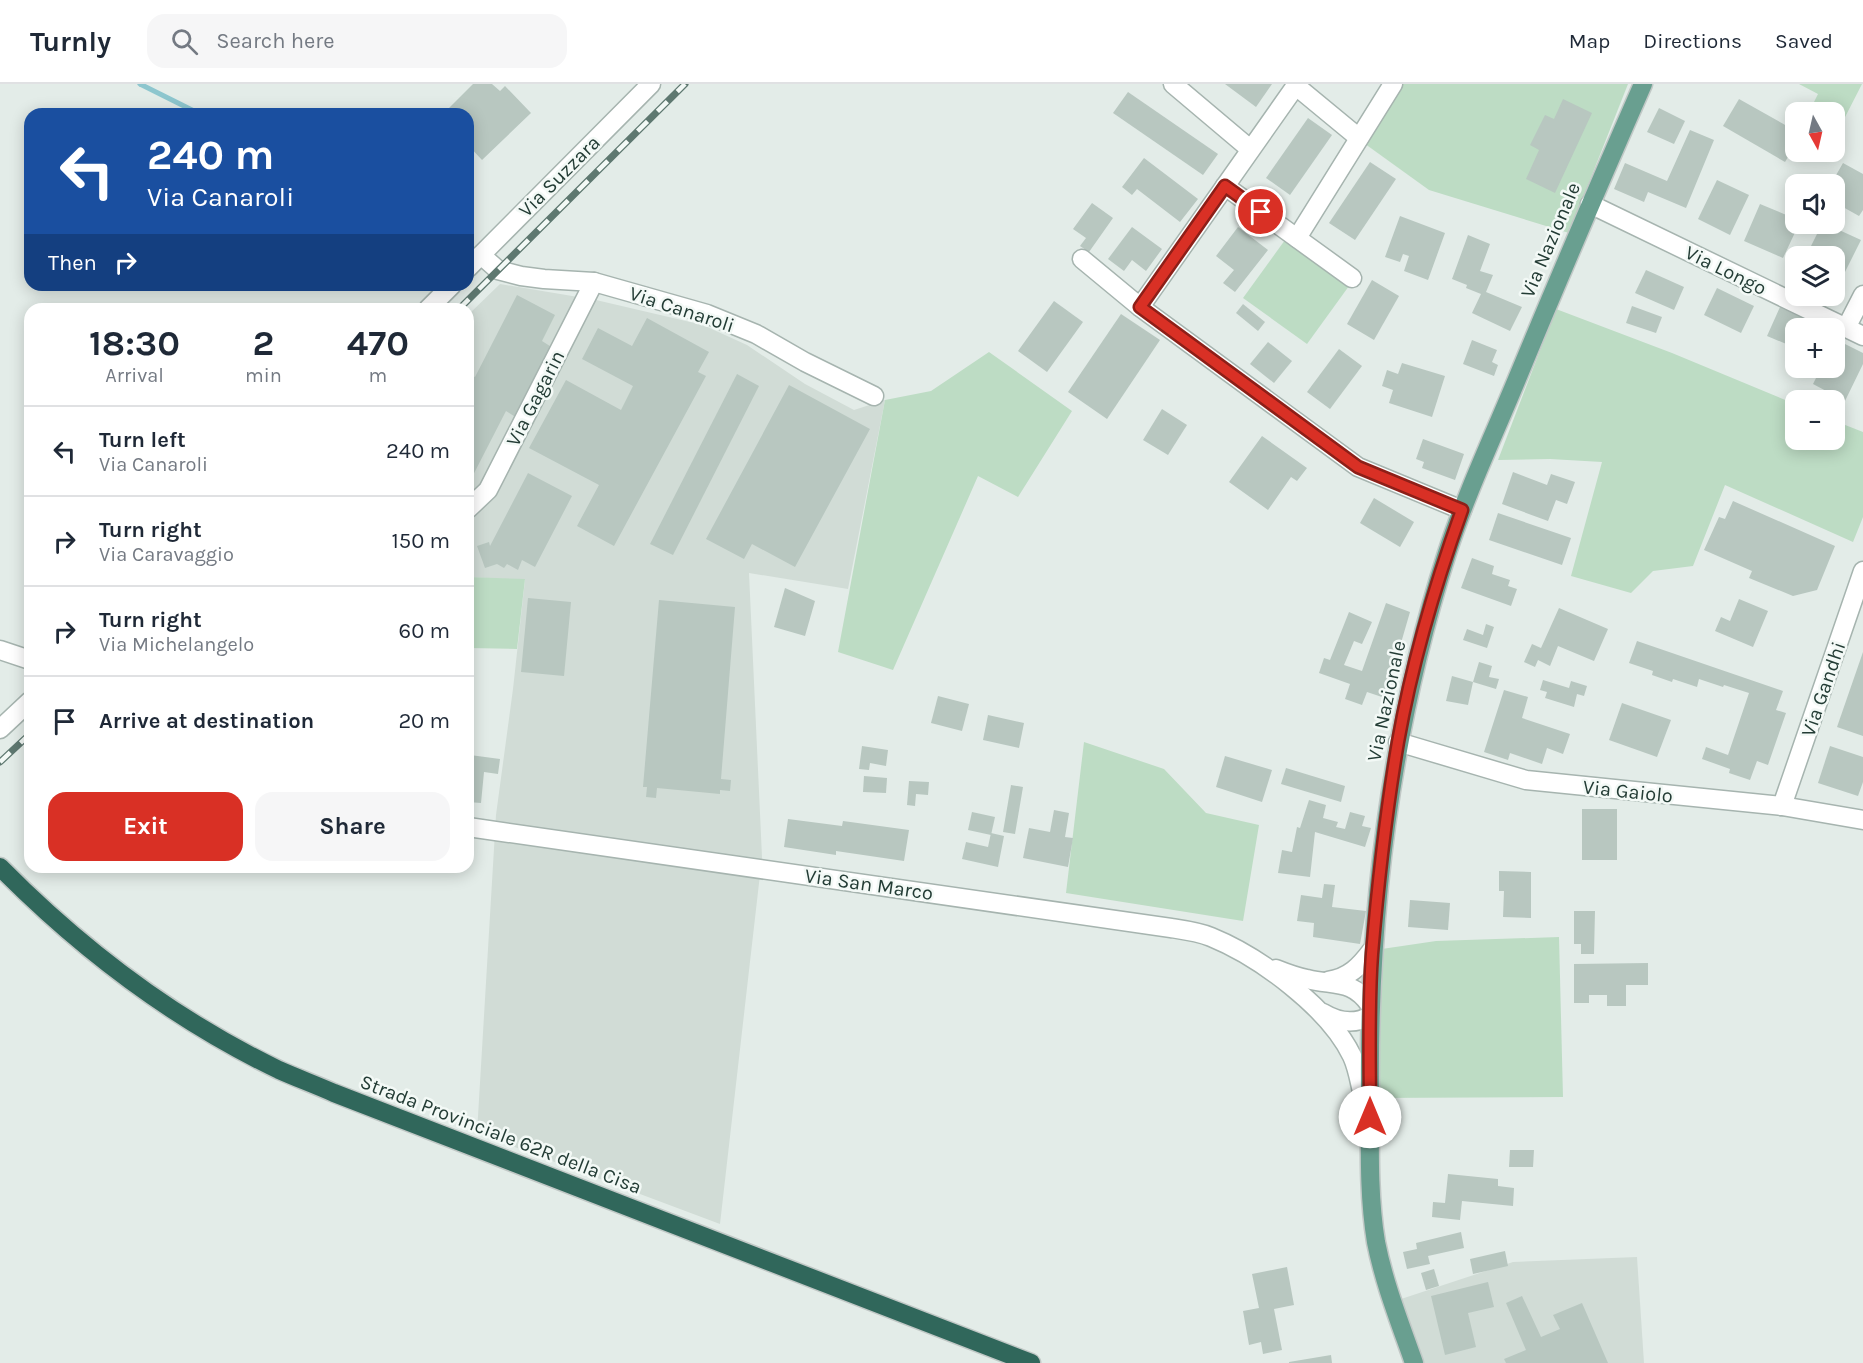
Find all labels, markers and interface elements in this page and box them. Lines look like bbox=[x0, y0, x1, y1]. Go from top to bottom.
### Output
search box bbox=[147, 14, 567, 68]
text: Turnly bbox=[30, 25, 111, 58]
icon: search bbox=[168, 25, 201, 58]
text: Search here bbox=[216, 28, 335, 54]
text: Map bbox=[1569, 29, 1610, 53]
text: Directions bbox=[1643, 29, 1742, 53]
text: Saved bbox=[1775, 29, 1833, 53]
north arrow bbox=[1785, 102, 1845, 162]
map controls bbox=[1785, 102, 1845, 450]
text: 240 m bbox=[147, 130, 274, 180]
street label: Via Suzzara bbox=[514, 131, 605, 222]
icon: left bbox=[48, 132, 126, 210]
button: sound bbox=[1785, 174, 1845, 234]
street label: Via Nazionale bbox=[1516, 179, 1585, 301]
text: Via Canaroli bbox=[147, 181, 294, 213]
pin bbox=[1235, 186, 1286, 237]
icon: arrive bbox=[1244, 195, 1277, 228]
street label: Via Longo bbox=[1681, 241, 1770, 300]
icon: right bbox=[109, 246, 142, 279]
button: layers bbox=[1785, 246, 1845, 306]
text: Then bbox=[48, 250, 97, 276]
street label: Via Canaroli bbox=[626, 282, 737, 337]
button: + bbox=[1785, 318, 1845, 378]
text: 18:30 bbox=[89, 322, 180, 364]
text: 2 bbox=[253, 322, 274, 364]
text: 470 bbox=[347, 322, 409, 364]
street label: Via Gagarin bbox=[501, 346, 569, 450]
text: Arrival bbox=[105, 364, 164, 387]
text: min bbox=[245, 364, 282, 387]
text: m bbox=[369, 364, 387, 387]
button: − bbox=[1785, 390, 1845, 450]
text: Turn left bbox=[99, 427, 186, 453]
icon: left bbox=[48, 435, 81, 468]
text: 240 m bbox=[386, 438, 450, 464]
text: Via Canaroli bbox=[99, 453, 208, 476]
text: Turn right bbox=[99, 517, 202, 543]
icon: right bbox=[48, 525, 81, 558]
text: 150 m bbox=[391, 528, 450, 554]
text: Via Caravaggio bbox=[99, 543, 234, 566]
text: Turn right bbox=[99, 607, 202, 633]
icon: right bbox=[48, 615, 81, 648]
text: 60 m bbox=[399, 618, 450, 644]
text: Via Michelangelo bbox=[99, 633, 254, 656]
street label: Via Nazionale bbox=[1362, 639, 1411, 764]
street label: Via Gandhi bbox=[1797, 639, 1850, 740]
icon: arrive bbox=[48, 705, 81, 738]
text: Arrive at destination bbox=[99, 708, 314, 734]
text: 20 m bbox=[398, 708, 450, 734]
street label: Via Gaiolo bbox=[1582, 775, 1674, 808]
button: Exit bbox=[48, 792, 243, 861]
button: Share bbox=[255, 792, 450, 861]
street label: Via San Marco bbox=[803, 864, 935, 905]
street label: Strada Provinciale 62R della Cisa bbox=[357, 1070, 645, 1199]
position arrow bbox=[1338, 1085, 1402, 1149]

